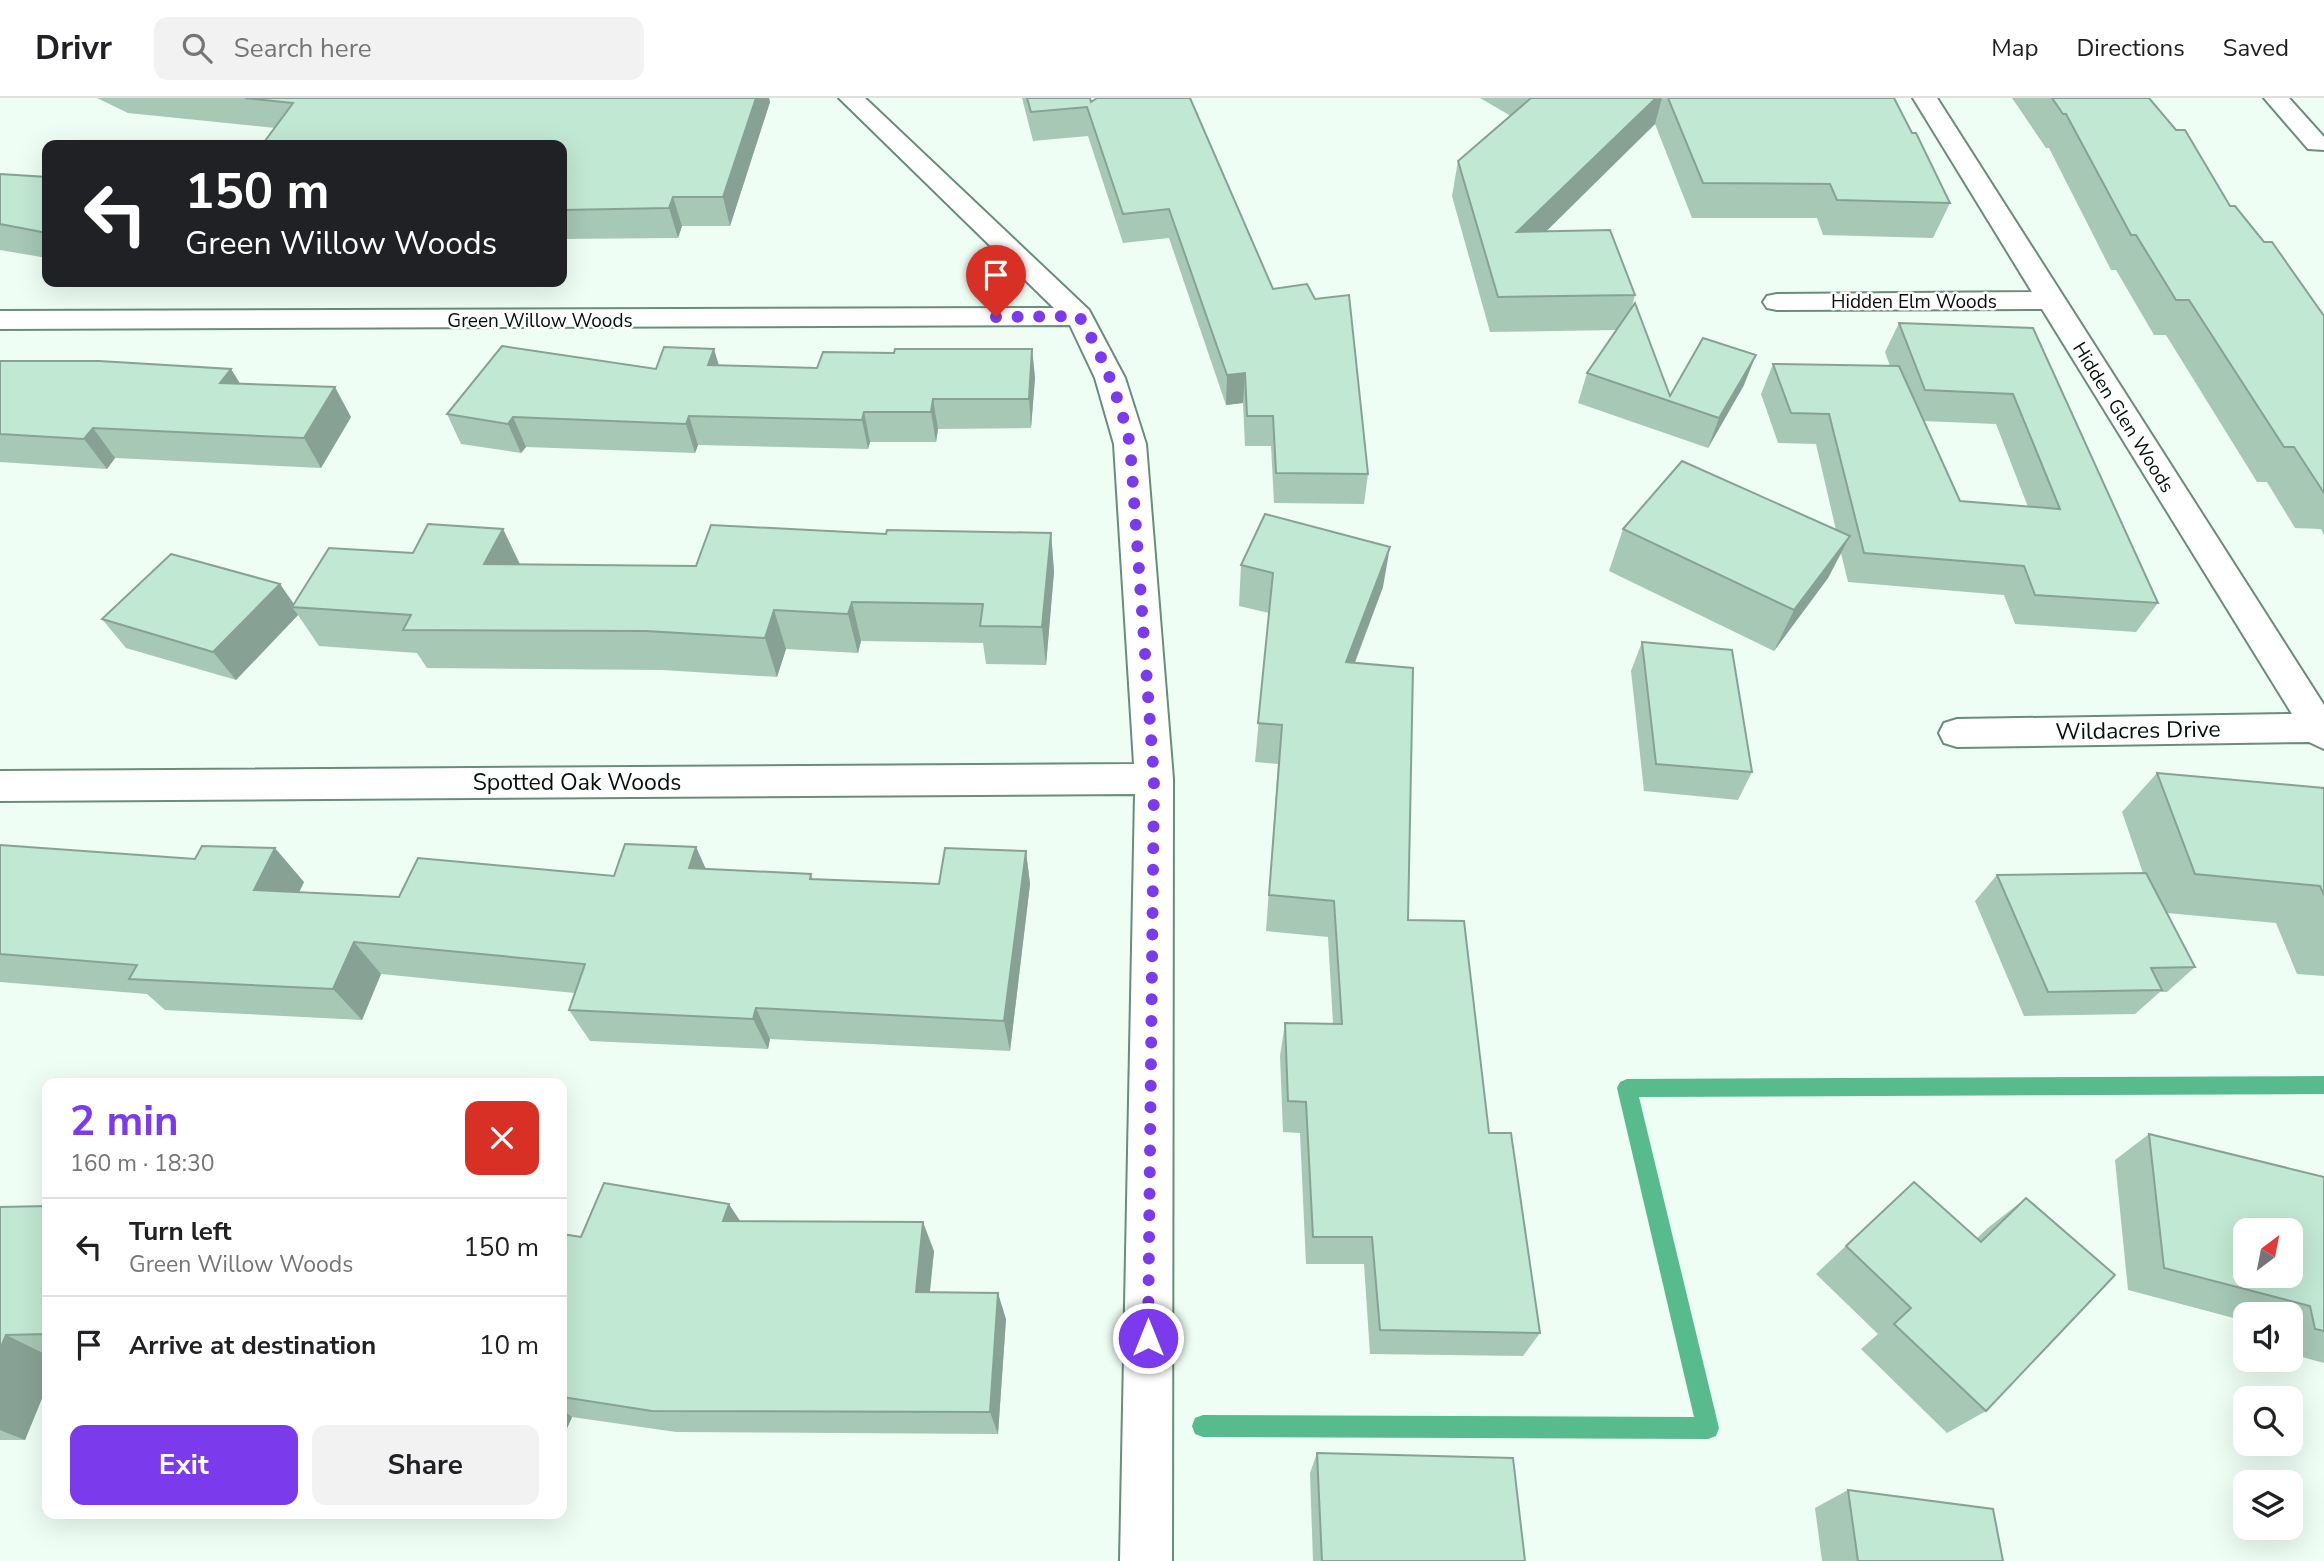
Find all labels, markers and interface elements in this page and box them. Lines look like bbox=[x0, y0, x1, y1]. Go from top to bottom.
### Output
search box bbox=[154, 17, 644, 80]
text: Drivr bbox=[35, 26, 112, 71]
icon: search bbox=[178, 29, 216, 67]
text: Search here bbox=[234, 31, 372, 66]
text: Map bbox=[1991, 32, 2038, 64]
text: Directions bbox=[2076, 32, 2185, 64]
text: Saved bbox=[2223, 32, 2289, 64]
text: 150 m bbox=[185, 158, 329, 225]
icon: left bbox=[70, 168, 161, 259]
text: Green Willow Woods bbox=[185, 222, 497, 265]
pin bbox=[966, 245, 1026, 317]
icon: arrive bbox=[977, 256, 1015, 294]
street label: Hidden Elm Woods bbox=[1831, 289, 1997, 315]
street label: Green Willow Woods bbox=[447, 308, 633, 334]
street label: Hidden Glen Woods bbox=[2066, 337, 2180, 498]
street label: Wildacres Drive bbox=[2055, 714, 2221, 747]
street label: Spotted Oak Woods bbox=[473, 767, 681, 798]
text: 2 min bbox=[70, 1093, 179, 1150]
button: close bbox=[465, 1101, 539, 1175]
text: 160 m · 18:30 bbox=[70, 1148, 215, 1179]
text: Turn left bbox=[129, 1214, 232, 1249]
north arrow bbox=[2233, 1218, 2303, 1288]
map controls bbox=[2233, 1218, 2303, 1540]
icon: left bbox=[70, 1228, 108, 1266]
text: 150 m bbox=[463, 1230, 539, 1265]
text: Green Willow Woods bbox=[129, 1249, 353, 1280]
position arrow bbox=[1111, 1301, 1185, 1375]
button: sound bbox=[2233, 1302, 2303, 1372]
icon: arrive bbox=[70, 1326, 108, 1364]
text: Arrive at destination bbox=[129, 1328, 376, 1363]
text: 10 m bbox=[479, 1328, 539, 1363]
button: search bbox=[2233, 1386, 2303, 1456]
button: Exit bbox=[70, 1425, 298, 1505]
button: Share bbox=[312, 1425, 539, 1505]
button: layers bbox=[2233, 1470, 2303, 1540]

